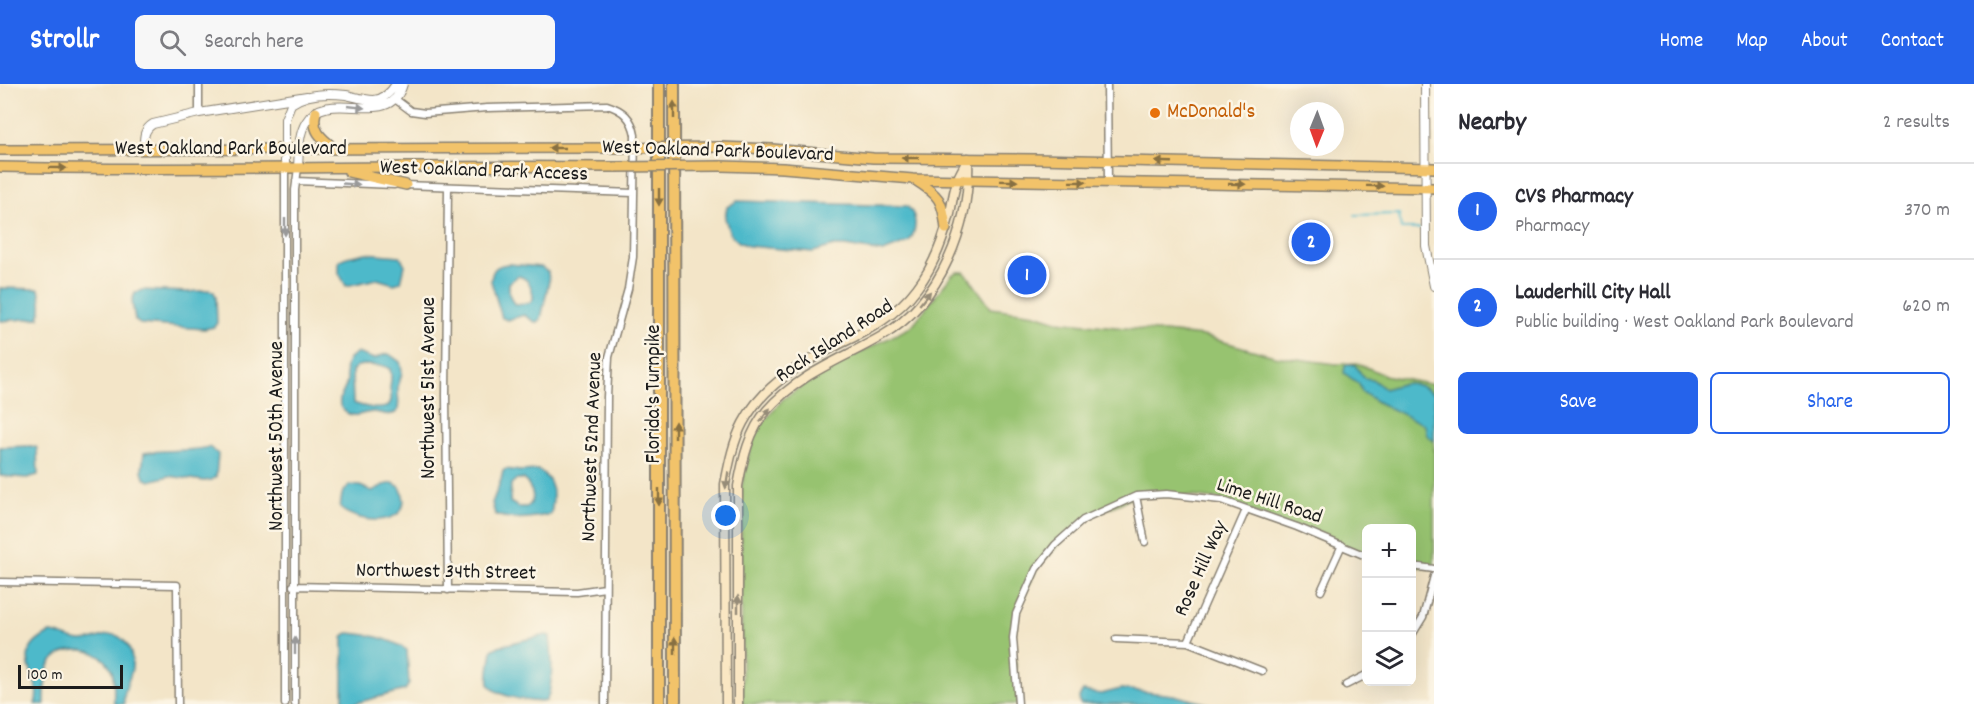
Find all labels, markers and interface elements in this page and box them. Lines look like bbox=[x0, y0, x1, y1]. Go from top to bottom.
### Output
search box bbox=[135, 15, 555, 69]
text: Strollr bbox=[30, 22, 99, 62]
icon: search bbox=[156, 26, 189, 59]
text: Search here bbox=[204, 27, 304, 58]
text: Home bbox=[1659, 27, 1703, 57]
text: Map bbox=[1736, 27, 1768, 57]
text: About bbox=[1801, 27, 1848, 57]
text: Contact bbox=[1881, 27, 1944, 57]
place label: McDonald's bbox=[1167, 98, 1255, 128]
one-way arrow bbox=[669, 101, 679, 120]
one-way arrow bbox=[347, 102, 366, 112]
north arrow bbox=[1290, 102, 1344, 156]
text: Nearby bbox=[1458, 105, 1526, 142]
marker: McDonald's bbox=[1148, 106, 1162, 120]
text: 2 results bbox=[1883, 109, 1950, 137]
street label: West Oakland Park Boulevard bbox=[602, 133, 834, 171]
street label: West Oakland Park Boulevard bbox=[115, 135, 347, 165]
one-way arrow bbox=[548, 143, 567, 153]
street label: West Oakland Park Access bbox=[379, 153, 589, 191]
one-way arrow bbox=[900, 153, 919, 163]
one-way arrow bbox=[1154, 157, 1173, 167]
one-way arrow bbox=[49, 164, 68, 173]
one-way arrow bbox=[999, 176, 1018, 186]
one-way arrow bbox=[1069, 177, 1088, 187]
one-way arrow bbox=[1228, 179, 1247, 189]
one-way arrow bbox=[342, 180, 361, 189]
one-way arrow bbox=[1365, 182, 1384, 191]
text: CVS Pharmacy bbox=[1515, 182, 1633, 213]
one-way arrow bbox=[654, 188, 664, 207]
text: 1 bbox=[1475, 197, 1480, 225]
text: 370 m bbox=[1904, 197, 1950, 225]
text: Pharmacy bbox=[1515, 213, 1589, 241]
one-way arrow bbox=[280, 217, 290, 236]
pin: 2 bbox=[1292, 220, 1330, 264]
pin: 1 bbox=[1008, 252, 1046, 297]
text: Lauderhill City Hall bbox=[1515, 278, 1671, 309]
one-way arrow bbox=[918, 290, 931, 306]
street label: Rock Island Road bbox=[770, 293, 900, 391]
text: 2 bbox=[1473, 293, 1482, 321]
text: 620 m bbox=[1902, 293, 1950, 321]
street label: Northwest 51st Avenue bbox=[415, 297, 445, 479]
text: Public building · West Oakland Park Boulevard bbox=[1515, 309, 1854, 337]
street label: Florida's Turnpike bbox=[640, 324, 670, 464]
street label: Northwest 50th Avenue bbox=[263, 341, 293, 531]
street label: Northwest 52nd Avenue bbox=[575, 352, 611, 542]
button: Save bbox=[1458, 372, 1698, 434]
button: Share bbox=[1710, 372, 1950, 434]
one-way arrow bbox=[758, 407, 770, 422]
one-way arrow bbox=[670, 420, 680, 439]
one-way arrow bbox=[722, 471, 731, 490]
street label: Lime Hill Road bbox=[1212, 471, 1326, 533]
one-way arrow bbox=[654, 488, 664, 507]
your location bbox=[711, 501, 740, 530]
street label: Rose Hill Way bbox=[1167, 516, 1237, 622]
map controls bbox=[1362, 524, 1416, 686]
button: + bbox=[1362, 524, 1416, 578]
street label: Northwest 34th Street bbox=[356, 556, 537, 590]
button: − bbox=[1362, 578, 1416, 632]
one-way arrow bbox=[733, 594, 743, 613]
button: layers bbox=[1362, 632, 1416, 686]
one-way arrow bbox=[290, 636, 300, 655]
one-way arrow bbox=[670, 636, 680, 655]
scale bar bbox=[18, 662, 123, 690]
text: 100 m bbox=[27, 664, 63, 687]

